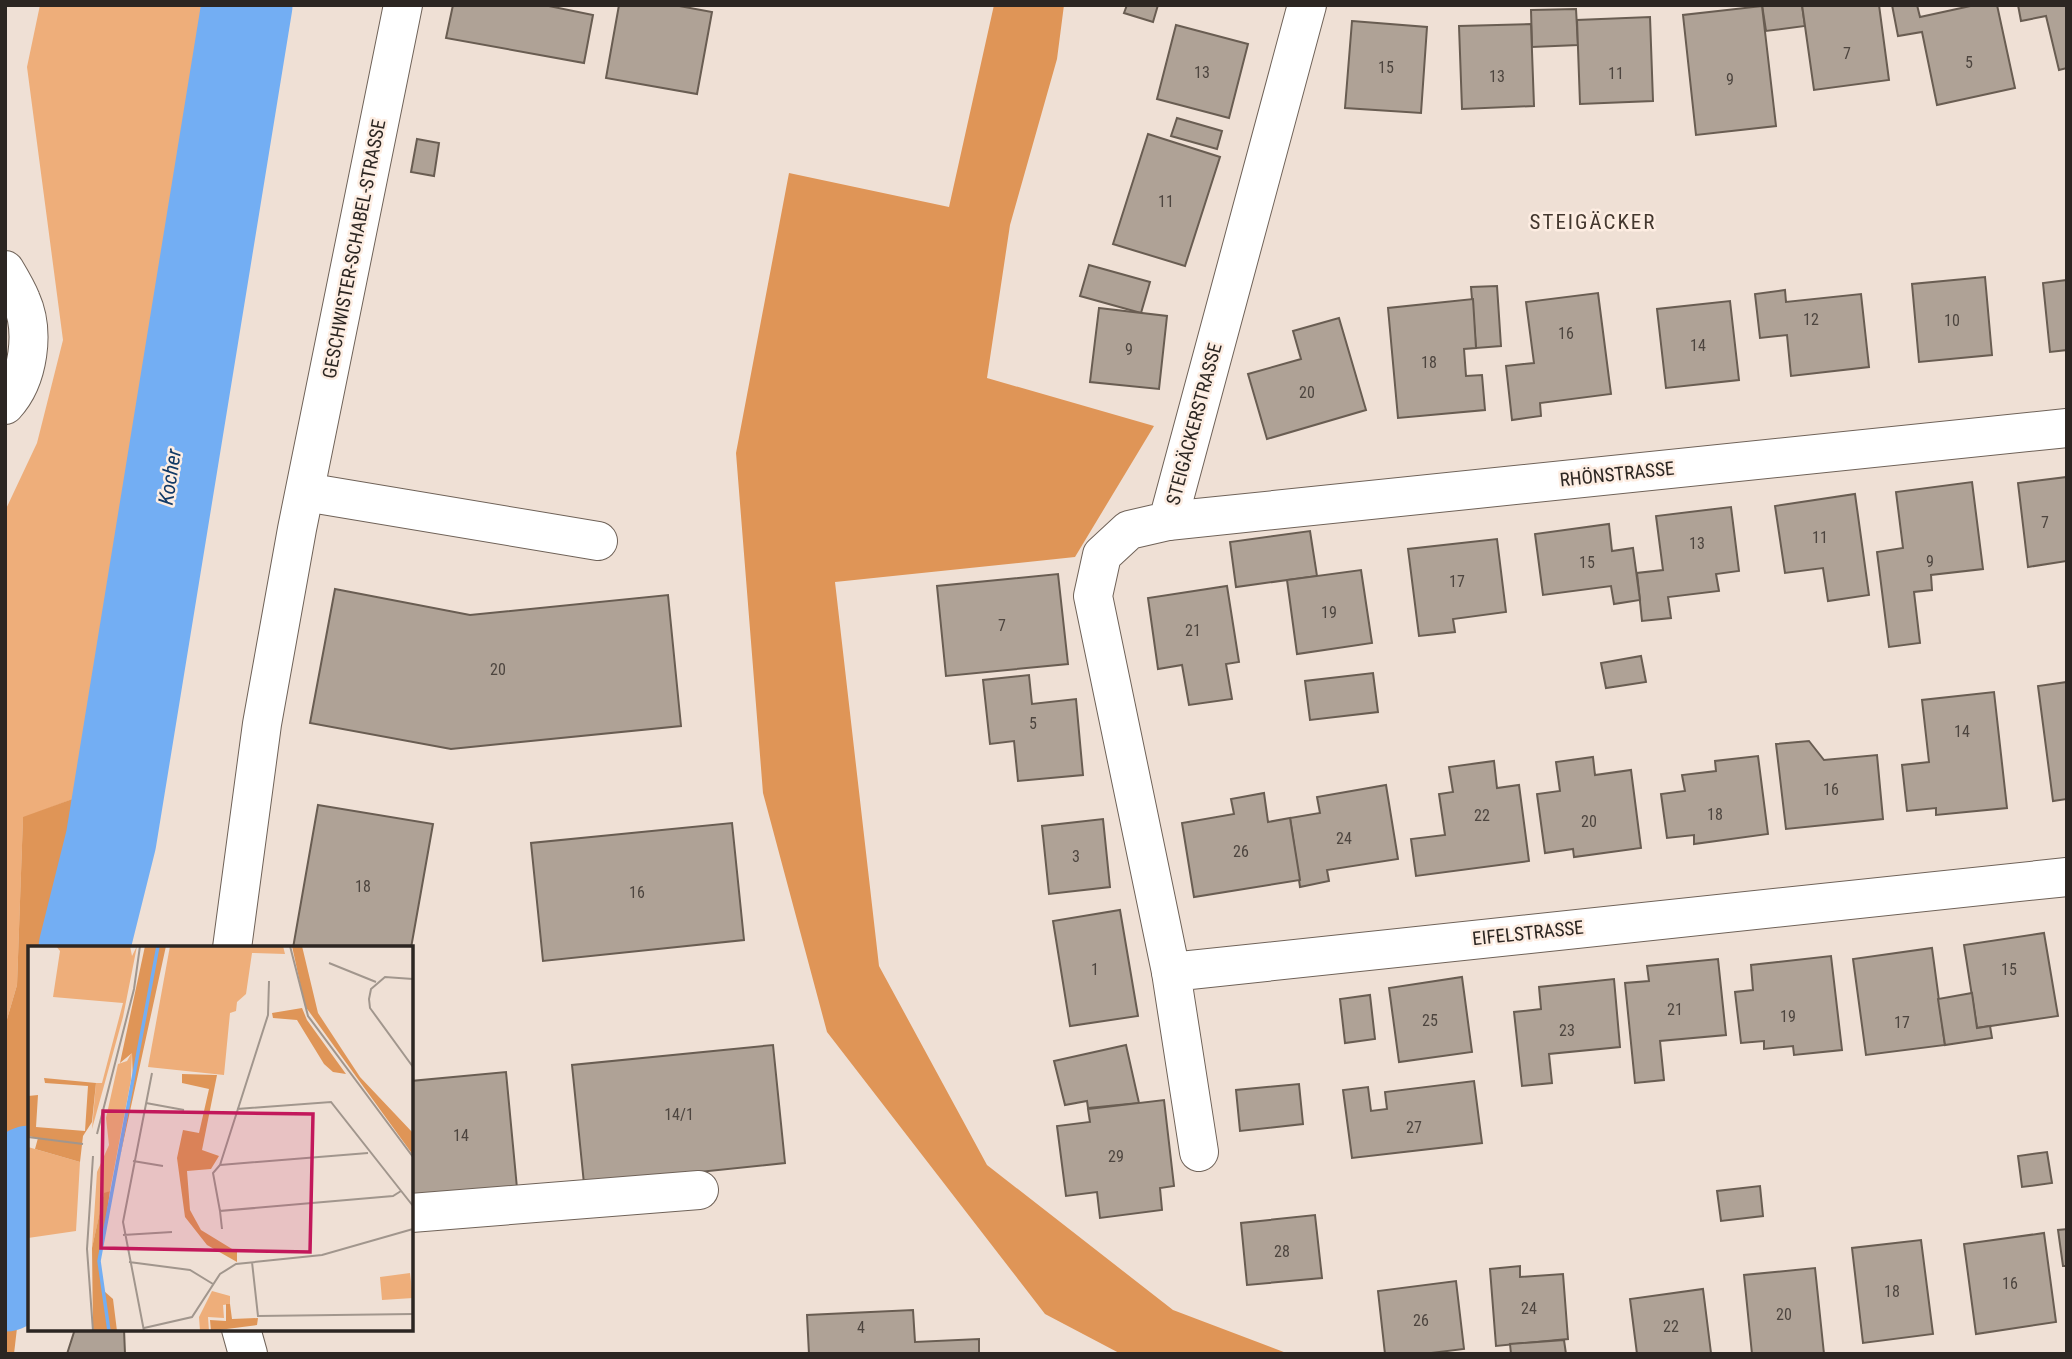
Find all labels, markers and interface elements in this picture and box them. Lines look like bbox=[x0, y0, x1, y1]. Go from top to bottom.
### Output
house number: 7 bbox=[1843, 44, 1851, 63]
house number: 5 bbox=[1965, 53, 1973, 72]
house number: 15 bbox=[1378, 58, 1394, 77]
house number: 13 bbox=[1194, 63, 1210, 82]
house number: 11 bbox=[1608, 64, 1624, 83]
house number: 13 bbox=[1489, 67, 1505, 86]
house number: 9 bbox=[1726, 70, 1734, 89]
street label: GESCHWISTER-SCHABEL-STRASSE bbox=[318, 118, 390, 380]
house number: 11 bbox=[1158, 192, 1174, 211]
district label: STEIGÄCKER bbox=[1530, 210, 1656, 234]
house number: 12 bbox=[1803, 310, 1819, 329]
house number: 10 bbox=[1944, 311, 1960, 330]
house number: 16 bbox=[1558, 324, 1574, 343]
house number: 14 bbox=[1690, 336, 1706, 355]
house number: 9 bbox=[1125, 340, 1133, 359]
street label: STEIGÄCKERSTRASSE bbox=[1161, 341, 1227, 507]
house number: 18 bbox=[1421, 353, 1437, 372]
house number: 20 bbox=[1299, 383, 1315, 402]
water label: Kocher bbox=[154, 447, 186, 507]
street label: RHÖNSTRASSE bbox=[1559, 457, 1675, 491]
house number: 7 bbox=[2041, 513, 2049, 532]
house number: 11 bbox=[1812, 528, 1828, 547]
house number: 13 bbox=[1689, 534, 1705, 553]
house number: 9 bbox=[1926, 552, 1934, 571]
house number: 15 bbox=[1579, 553, 1595, 572]
house number: 17 bbox=[1449, 572, 1465, 591]
house number: 19 bbox=[1321, 603, 1337, 622]
house number: 7 bbox=[998, 616, 1006, 635]
house number: 21 bbox=[1185, 621, 1201, 640]
house number: 20 bbox=[490, 660, 506, 679]
house number: 5 bbox=[1029, 714, 1037, 733]
house number: 14 bbox=[1954, 722, 1970, 741]
house number: 16 bbox=[1823, 780, 1839, 799]
house number: 18 bbox=[1707, 805, 1723, 824]
house number: 22 bbox=[1474, 806, 1490, 825]
house number: 20 bbox=[1581, 812, 1597, 831]
house number: 24 bbox=[1336, 829, 1352, 848]
house number: 26 bbox=[1233, 842, 1249, 861]
house number: 3 bbox=[1072, 847, 1080, 866]
house number: 18 bbox=[355, 877, 371, 896]
house number: 16 bbox=[629, 883, 645, 902]
street label: EIFELSTRASSE bbox=[1471, 916, 1585, 950]
inset map bbox=[28, 946, 413, 1331]
house number: 1 bbox=[1091, 960, 1099, 979]
house number: 15 bbox=[2001, 960, 2017, 979]
house number: 21 bbox=[1667, 1000, 1683, 1019]
house number: 19 bbox=[1780, 1007, 1796, 1026]
house number: 25 bbox=[1422, 1011, 1438, 1030]
house number: 17 bbox=[1894, 1013, 1910, 1032]
house number: 23 bbox=[1559, 1021, 1575, 1040]
house number: 14/1 bbox=[664, 1105, 694, 1124]
house number: 27 bbox=[1406, 1118, 1422, 1137]
house number: 14 bbox=[453, 1126, 469, 1145]
house number: 29 bbox=[1108, 1147, 1124, 1166]
house number: 28 bbox=[1274, 1242, 1290, 1261]
house number: 16 bbox=[2002, 1274, 2018, 1293]
house number: 18 bbox=[1884, 1282, 1900, 1301]
house number: 24 bbox=[1521, 1299, 1537, 1318]
house number: 20 bbox=[1776, 1305, 1792, 1324]
house number: 26 bbox=[1413, 1311, 1429, 1330]
house number: 22 bbox=[1663, 1317, 1679, 1336]
house number: 4 bbox=[857, 1318, 865, 1337]

